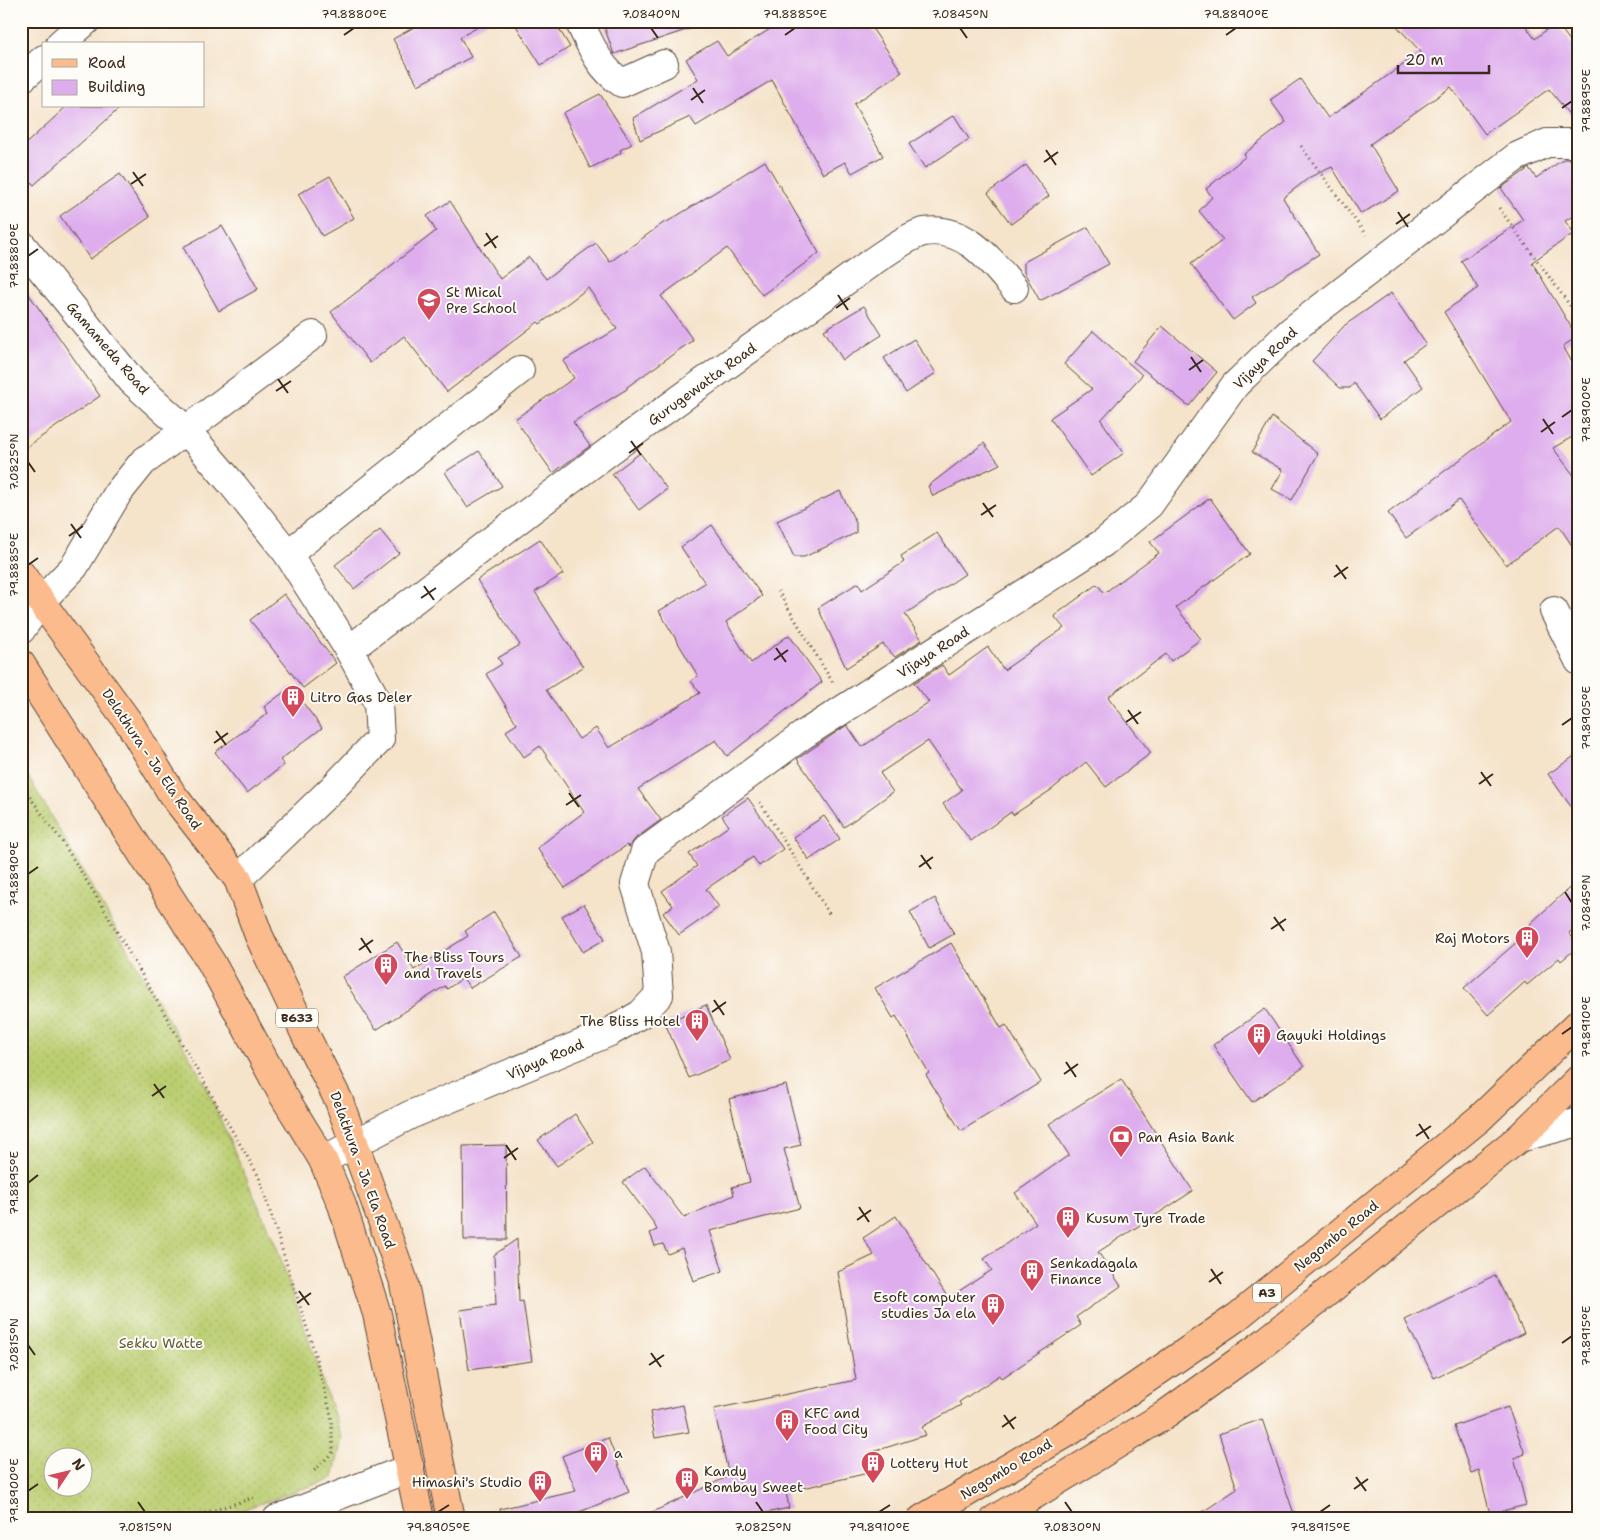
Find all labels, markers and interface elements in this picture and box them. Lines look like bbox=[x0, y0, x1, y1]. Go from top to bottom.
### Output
text: 79.8880°E bbox=[321, 6, 387, 22]
text: 7.0840°N bbox=[622, 6, 680, 22]
text: 79.8885°E bbox=[763, 6, 827, 22]
text: 7.0845°N bbox=[932, 6, 988, 22]
text: 79.8890°E bbox=[1203, 6, 1269, 22]
legend bbox=[42, 42, 205, 108]
scale bar bbox=[1398, 42, 1489, 74]
text: 20 m bbox=[1405, 50, 1444, 70]
text: Road bbox=[88, 53, 126, 73]
text: 79.8895°E bbox=[1578, 69, 1594, 133]
text: Building bbox=[88, 77, 145, 97]
text: 79.8880°E bbox=[6, 223, 22, 289]
place label: St Mical Pre School bbox=[446, 283, 517, 317]
school or university icon: St Mical Pre School bbox=[416, 287, 442, 321]
street label: Gamameda Road bbox=[63, 298, 153, 398]
street label: Vijaya Road bbox=[1229, 323, 1301, 393]
street label: Gurugewatta Road bbox=[644, 339, 760, 429]
text: 79.8900°E bbox=[1578, 377, 1594, 443]
text: 7.0825°N bbox=[6, 434, 22, 490]
text: 79.8885°E bbox=[6, 533, 22, 597]
street label: Vijaya Road bbox=[894, 622, 972, 682]
building icon: Litro Gas Deler bbox=[280, 684, 306, 718]
street label: Delathura - Ja Ela Road bbox=[98, 685, 206, 833]
text: 79.8905°E bbox=[1578, 686, 1594, 750]
place label: Litro Gas Deler bbox=[310, 688, 413, 706]
text: 79.8890°E bbox=[6, 841, 22, 907]
text: 7.0845°N bbox=[1578, 875, 1594, 931]
building icon: Raj Motors bbox=[1514, 925, 1540, 959]
place label: Raj Motors bbox=[1435, 929, 1510, 947]
place label: The Bliss Tours and Travels bbox=[404, 948, 505, 982]
building icon: The Bliss Tours and Travels bbox=[373, 952, 399, 986]
text: 79.8910°E bbox=[1578, 996, 1594, 1058]
road number: B633 bbox=[276, 1008, 318, 1028]
building icon: The Bliss Hotel bbox=[684, 1008, 710, 1042]
place label: The Bliss Hotel bbox=[580, 1012, 681, 1030]
building icon: Gayuki Holdings bbox=[1246, 1022, 1272, 1056]
place label: Gayuki Holdings bbox=[1276, 1026, 1387, 1044]
street label: Vijaya Road bbox=[504, 1035, 586, 1083]
street label: Delathura - Ja Ela Road bbox=[326, 1089, 400, 1251]
bank icon: Pan Asia Bank bbox=[1108, 1124, 1134, 1158]
place label: Pan Asia Bank bbox=[1138, 1128, 1235, 1146]
text: 79.8895°E bbox=[6, 1151, 22, 1215]
street label: Negombo Road bbox=[1290, 1196, 1382, 1276]
building icon: Kusum Tyre Trade bbox=[1055, 1205, 1081, 1239]
place label: Kusum Tyre Trade bbox=[1086, 1209, 1206, 1227]
place label: Senkadagala Finance bbox=[1050, 1254, 1138, 1288]
building icon: Senkadagala Finance bbox=[1019, 1258, 1045, 1292]
road number: A3 bbox=[1253, 1284, 1281, 1302]
place label: Esoft computer studies Ja ela bbox=[873, 1288, 976, 1322]
building icon: Esoft computer studies Ja ela bbox=[980, 1292, 1006, 1326]
text: 79.8915°E bbox=[1578, 1306, 1594, 1366]
text: 7.0815°N bbox=[6, 1318, 22, 1372]
park label: Sekku Watte bbox=[119, 1334, 203, 1352]
place label: KFC and Food City bbox=[804, 1404, 868, 1438]
building icon: KFC and Food City bbox=[774, 1408, 800, 1442]
street label: Negombo Road bbox=[957, 1434, 1055, 1503]
building icon: a bbox=[583, 1440, 609, 1474]
place label: a bbox=[614, 1444, 623, 1462]
north arrow bbox=[42, 1448, 92, 1498]
building icon: Lottery Hut bbox=[860, 1450, 886, 1484]
place label: Lottery Hut bbox=[890, 1454, 968, 1472]
text: N bbox=[68, 1455, 89, 1474]
text: 79.8900°E bbox=[6, 1458, 22, 1524]
place label: Kandy Bombay Sweet bbox=[704, 1462, 803, 1496]
building icon: Kandy Bombay Sweet bbox=[674, 1466, 700, 1500]
building icon: Himashi's Studio bbox=[527, 1469, 553, 1503]
place label: Himashi's Studio bbox=[412, 1473, 522, 1491]
text: 7.0815°N bbox=[118, 1519, 172, 1535]
text: 79.8905°E bbox=[406, 1519, 470, 1535]
text: 7.0825°N bbox=[735, 1519, 791, 1535]
text: 79.8910°E bbox=[848, 1519, 910, 1535]
text: 7.0830°N bbox=[1043, 1519, 1101, 1535]
text: 79.8915°E bbox=[1290, 1519, 1350, 1535]

